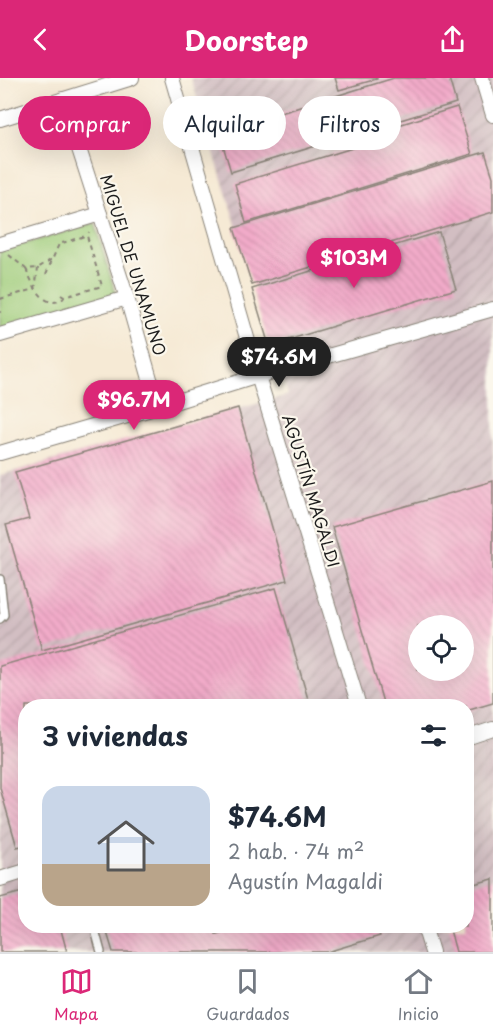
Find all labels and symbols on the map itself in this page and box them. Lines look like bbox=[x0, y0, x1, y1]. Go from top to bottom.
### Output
street label: MIGUEL DE UNAMUNO bbox=[95, 171, 173, 358]
pin: $103M bbox=[312, 238, 396, 289]
pin: $74.6M bbox=[230, 337, 328, 388]
pin: $96.7M bbox=[85, 380, 183, 431]
street label: AGUSTÍN MAGALDI bbox=[277, 411, 347, 570]

